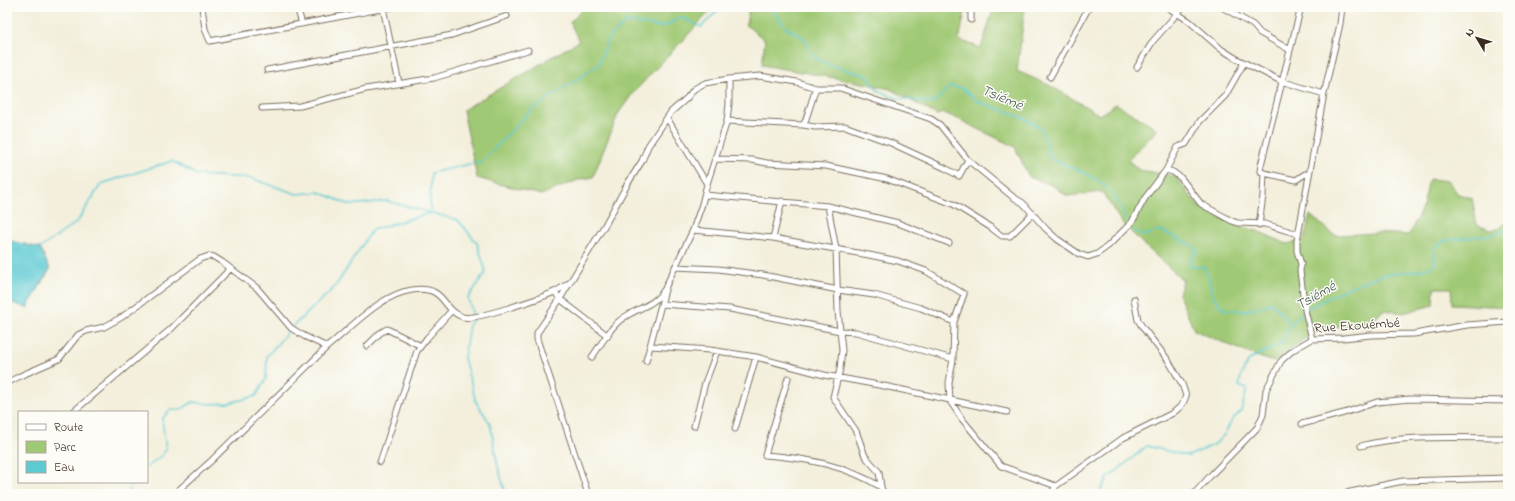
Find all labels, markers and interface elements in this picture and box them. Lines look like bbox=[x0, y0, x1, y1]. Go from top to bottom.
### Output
north arrow bbox=[1457, 18, 1497, 58]
text: N bbox=[1461, 25, 1479, 40]
water label: Tsiémé bbox=[978, 79, 1027, 117]
water label: Tsiémé bbox=[1292, 275, 1341, 316]
street label: Rue Ekouémbé bbox=[1313, 312, 1401, 339]
legend bbox=[18, 411, 148, 483]
text: Route bbox=[54, 419, 84, 437]
text: Parc bbox=[54, 439, 76, 457]
text: Eau bbox=[54, 459, 75, 477]

